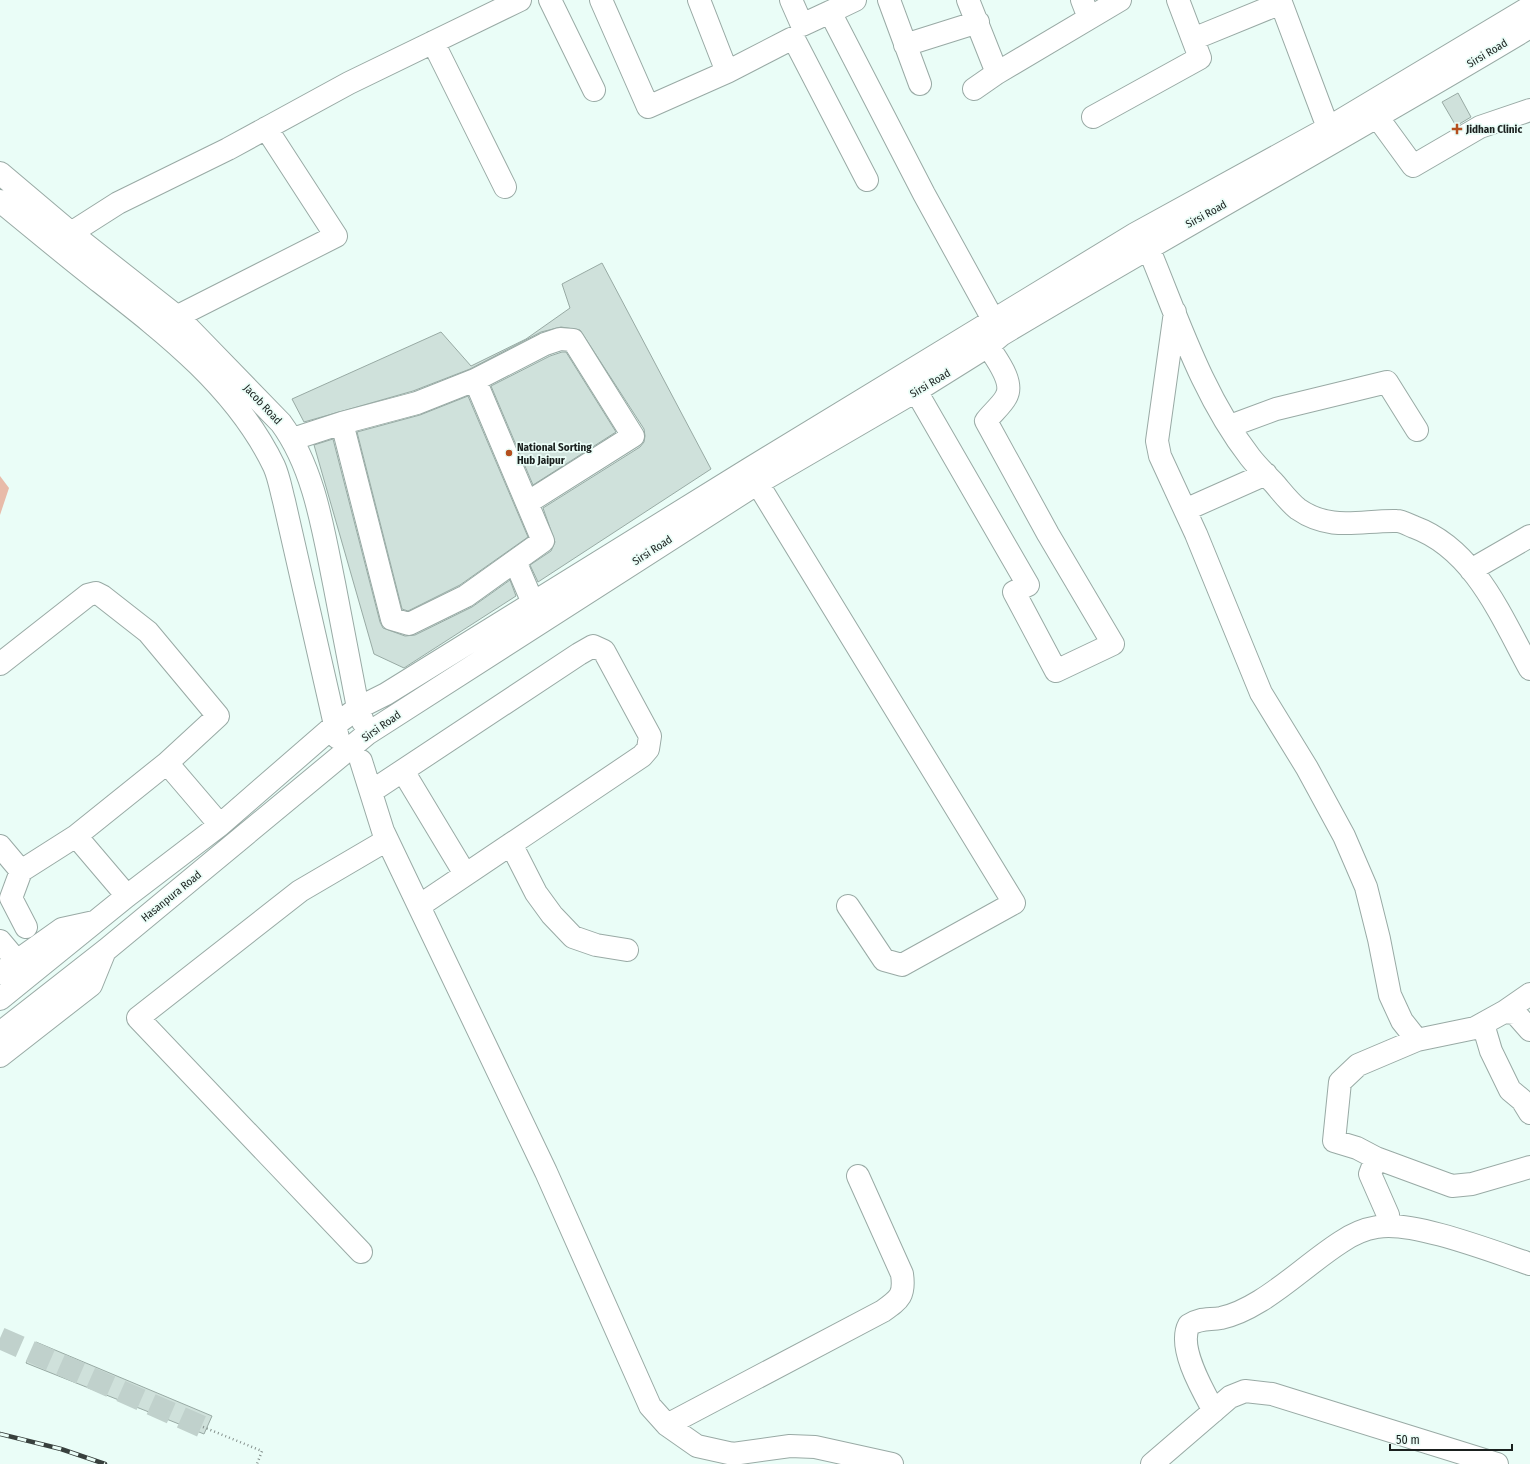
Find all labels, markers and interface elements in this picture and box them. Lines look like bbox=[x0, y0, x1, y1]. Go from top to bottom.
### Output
street label: Sirsi Road bbox=[1465, 36, 1510, 71]
marker: Jidhan Clinic bbox=[1451, 123, 1463, 135]
place label: Jidhan Clinic bbox=[1465, 123, 1522, 136]
street label: Sirsi Road bbox=[1184, 198, 1229, 231]
street label: Sirsi Road bbox=[908, 366, 953, 401]
street label: Jacob Road bbox=[241, 382, 284, 427]
place label: National Sorting Hub Jaipur bbox=[517, 441, 592, 467]
marker: National Sorting Hub Jaipur bbox=[504, 448, 514, 458]
street label: Sirsi Road bbox=[630, 533, 675, 568]
street label: Sirsi Road bbox=[359, 708, 403, 745]
street label: Hasanpura Road bbox=[139, 868, 204, 925]
scale bar bbox=[1390, 1426, 1512, 1452]
text: 50 m bbox=[1396, 1433, 1420, 1447]

